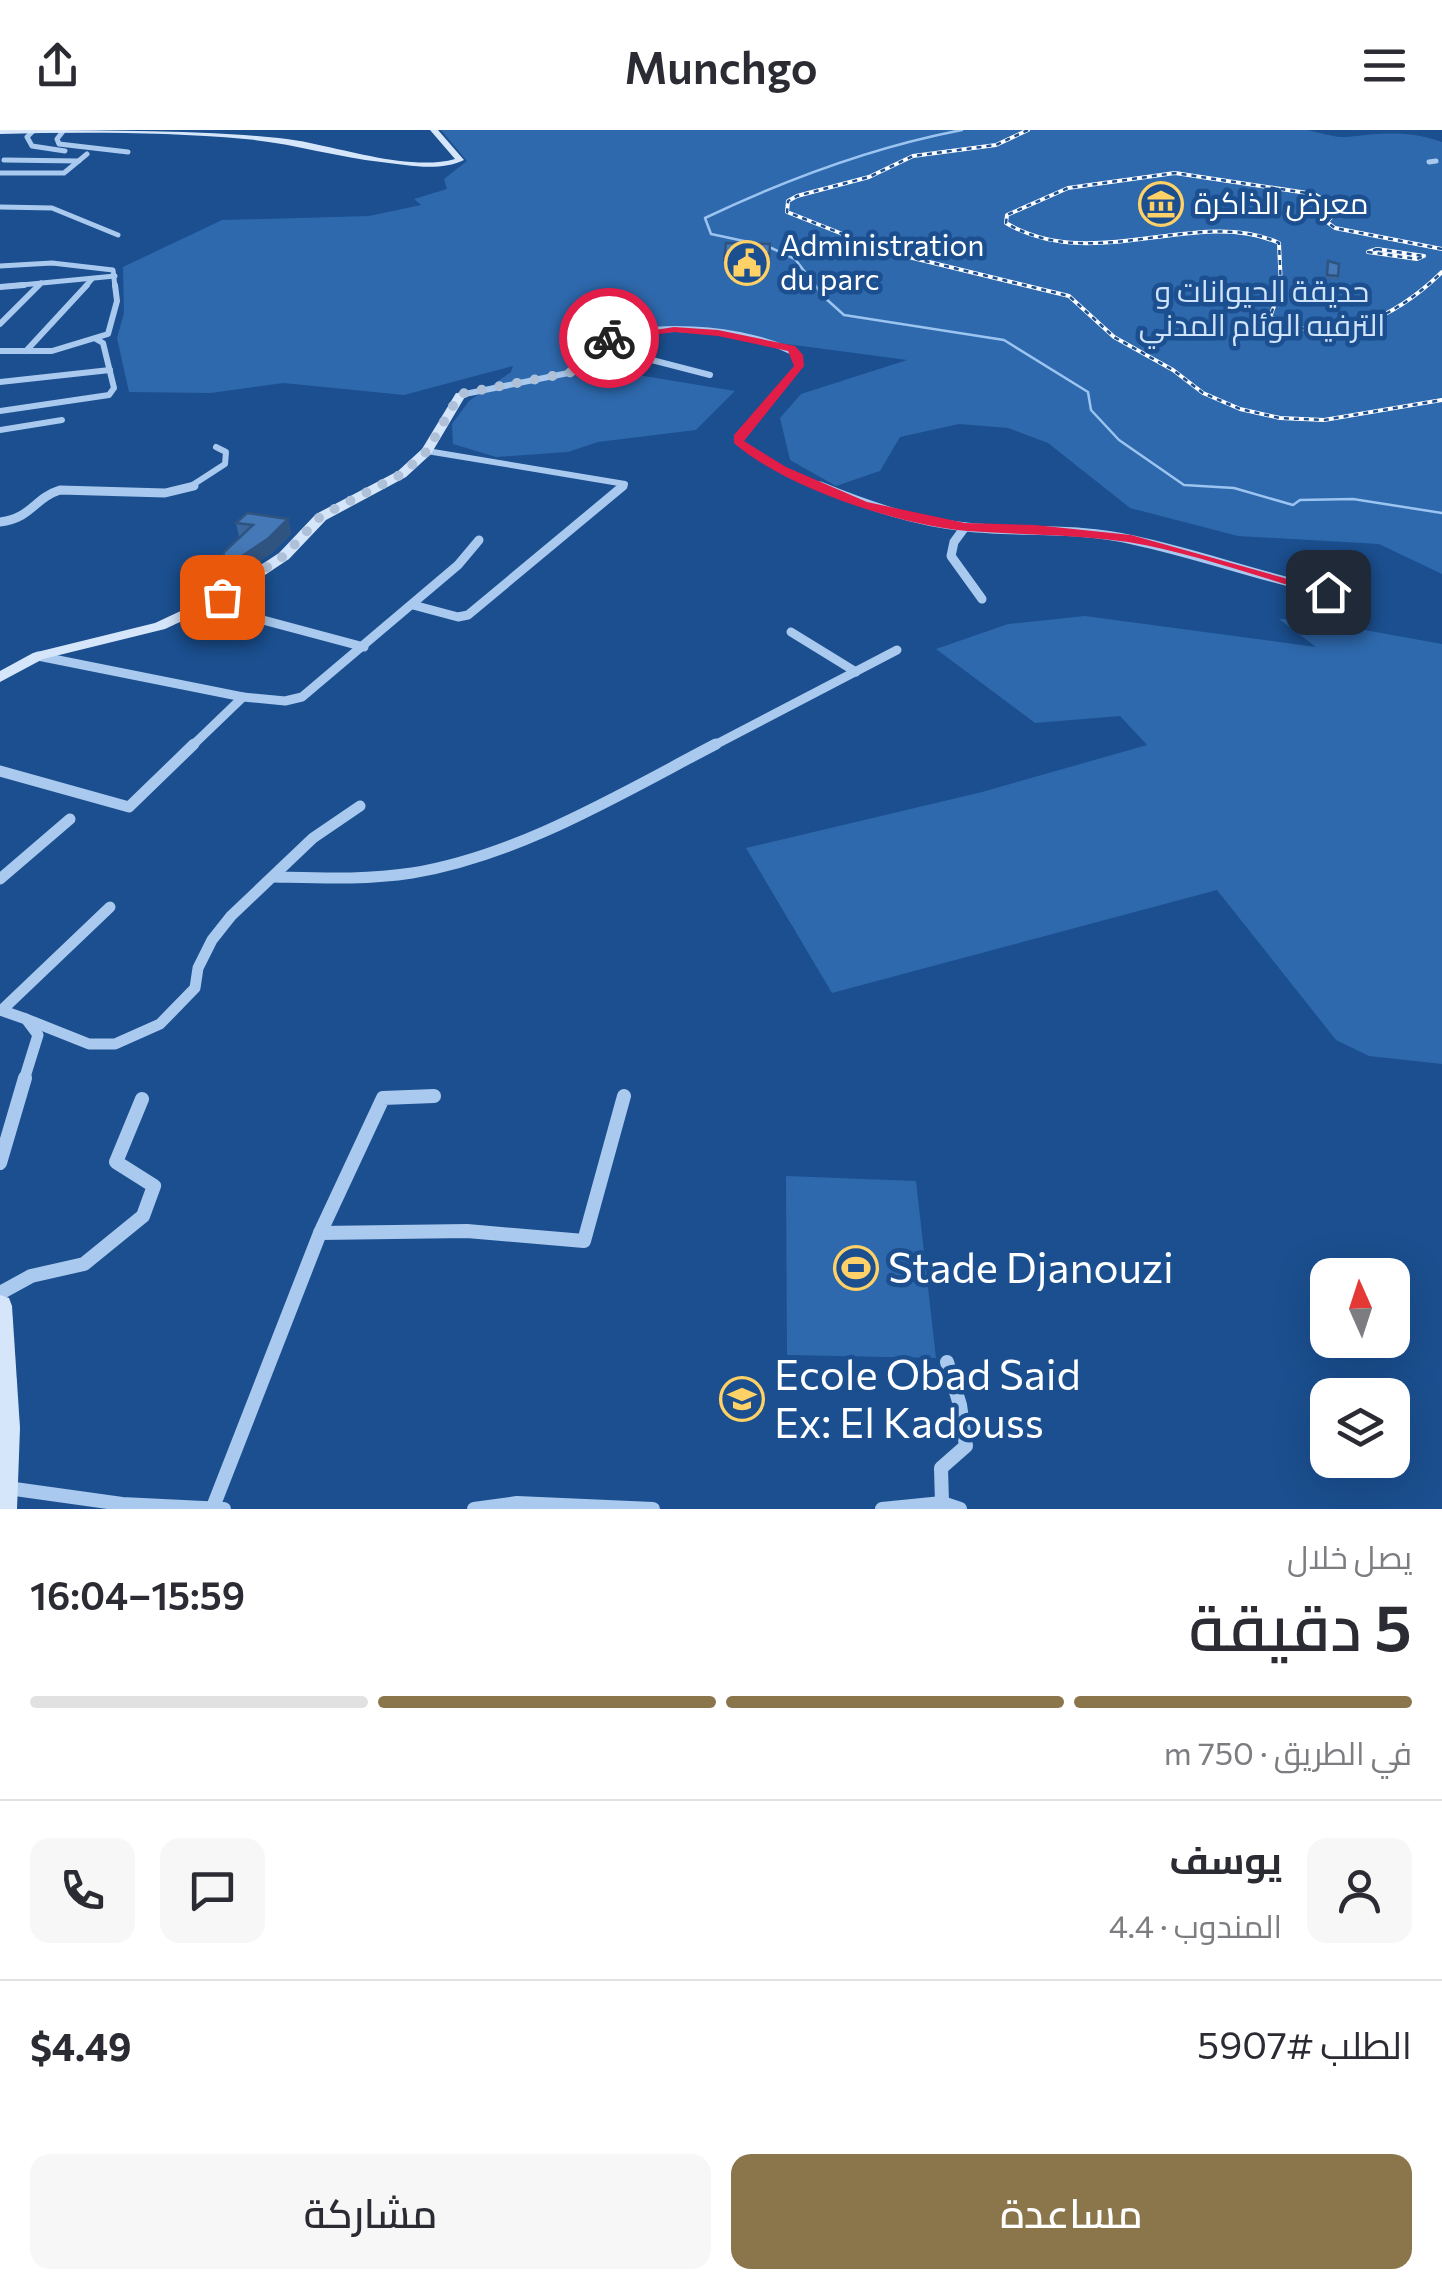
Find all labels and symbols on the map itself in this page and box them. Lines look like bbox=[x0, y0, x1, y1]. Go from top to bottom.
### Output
museum icon: معرض الذاكرة bbox=[1138, 181, 1184, 227]
place label: معرض الذاكرة bbox=[1194, 183, 1369, 222]
place label: Administration du parc bbox=[780, 225, 985, 296]
public building icon: Administration du parc bbox=[724, 240, 770, 286]
park label: حديقة الحيوانات و الترفيه الوئام المدني bbox=[1139, 271, 1385, 349]
courier bbox=[559, 288, 659, 388]
pin bbox=[1286, 550, 1371, 635]
pin bbox=[180, 555, 265, 640]
place label: Stade Djanouzi bbox=[888, 1240, 1174, 1292]
sports icon: Stade Djanouzi bbox=[833, 1245, 879, 1291]
north arrow bbox=[1310, 1258, 1410, 1358]
place label: Ecole Obad Said Ex: El Kadouss bbox=[774, 1347, 1081, 1447]
school or university icon: Ecole Obad Said Ex: El Kadouss bbox=[719, 1376, 765, 1422]

